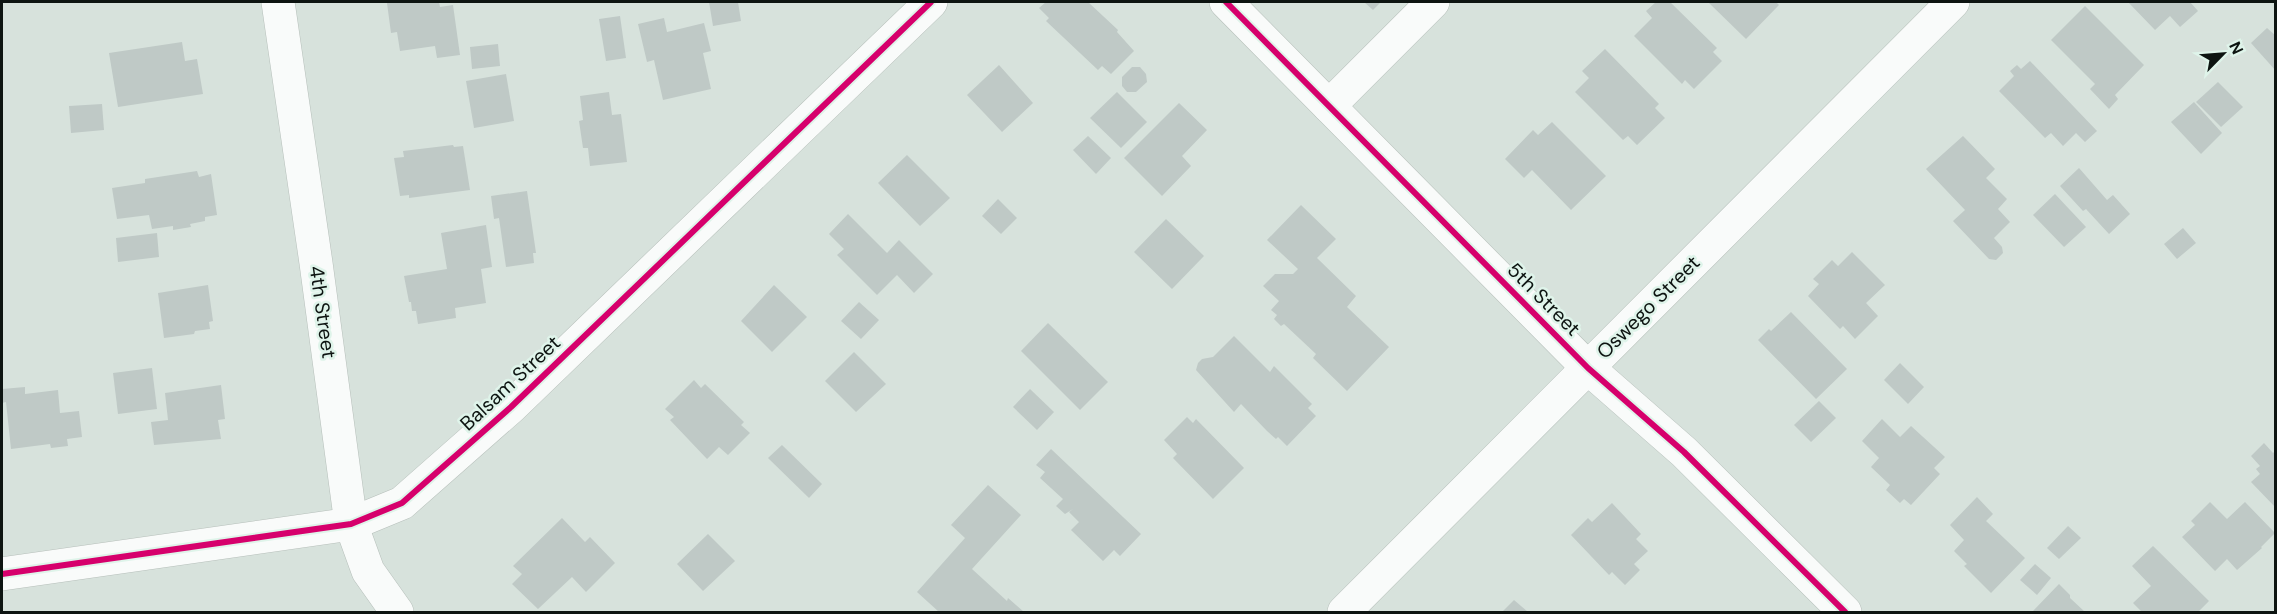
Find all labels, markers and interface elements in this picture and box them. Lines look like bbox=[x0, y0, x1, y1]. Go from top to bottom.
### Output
north arrow bbox=[2193, 24, 2253, 84]
text: N bbox=[2224, 38, 2248, 58]
street label: Oswego Street bbox=[1591, 250, 1705, 364]
street label: 5th Street bbox=[1502, 257, 1586, 341]
street label: 4th Street bbox=[304, 264, 342, 360]
street label: Balsam Street bbox=[454, 330, 566, 436]

